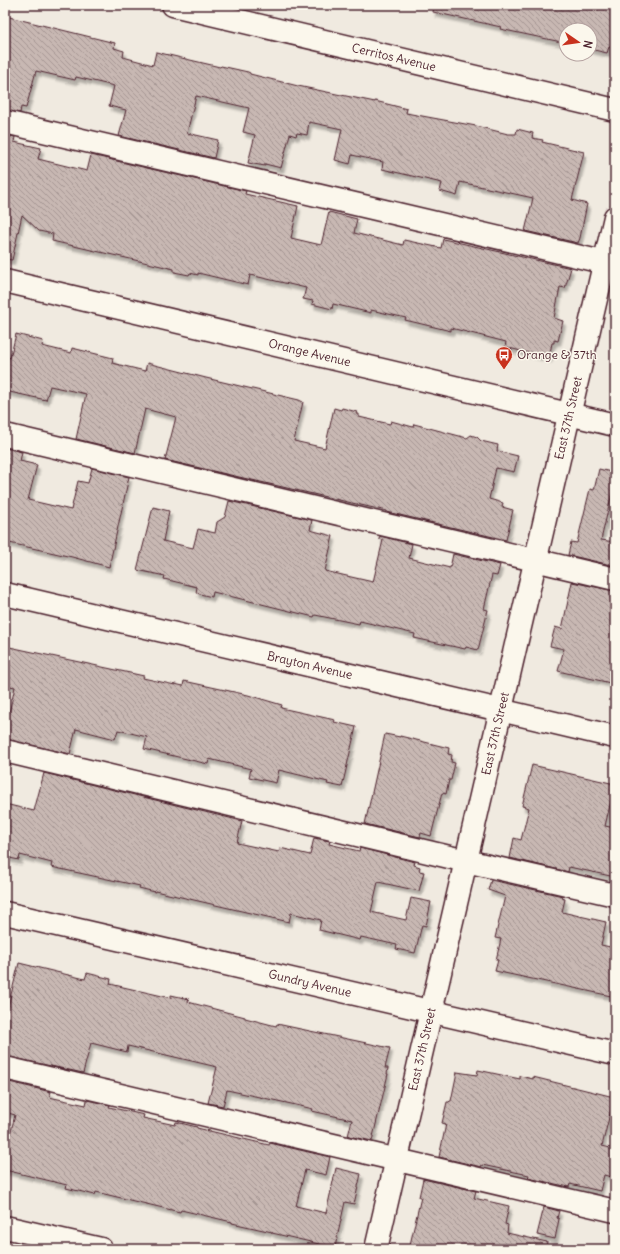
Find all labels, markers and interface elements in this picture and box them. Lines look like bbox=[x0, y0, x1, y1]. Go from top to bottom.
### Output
north arrow bbox=[558, 22, 598, 62]
text: N bbox=[580, 39, 595, 50]
street label: Cerritos Avenue bbox=[350, 40, 438, 74]
street label: Orange Avenue bbox=[267, 335, 352, 369]
bus stop icon: Orange & 37th bbox=[494, 345, 514, 370]
place label: Orange & 37th bbox=[517, 347, 597, 362]
street label: East 37th Street bbox=[551, 375, 585, 461]
street label: Brayton Avenue bbox=[266, 648, 354, 682]
street label: East 37th Street bbox=[478, 691, 512, 776]
street label: Gundry Avenue bbox=[267, 966, 353, 1000]
street label: East 37th Street bbox=[405, 1006, 439, 1092]

